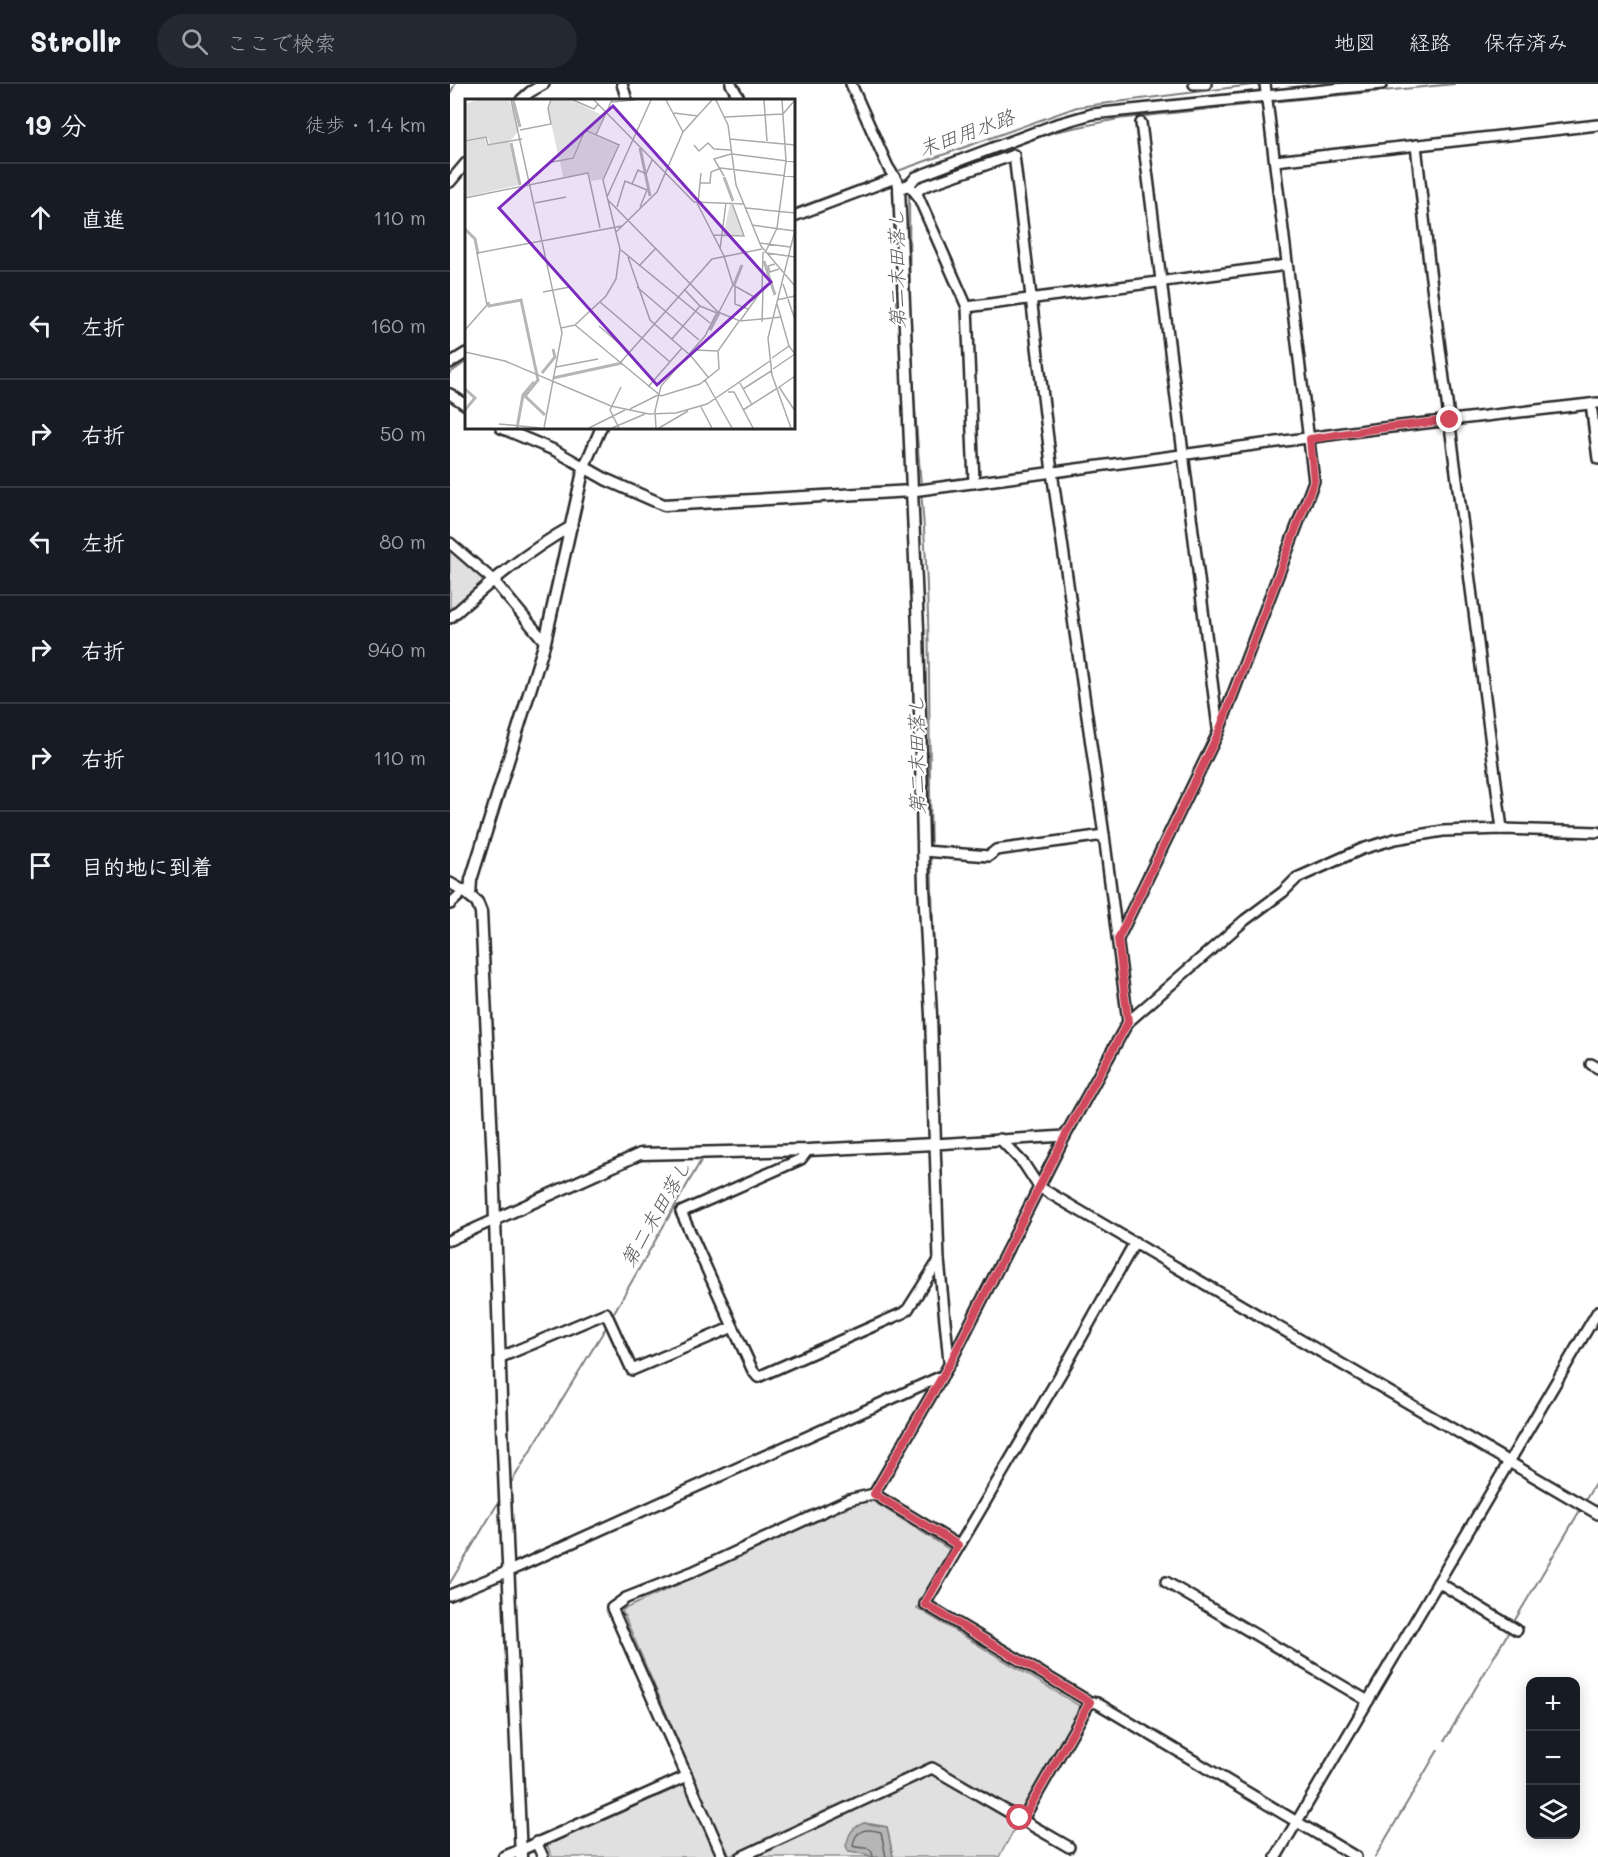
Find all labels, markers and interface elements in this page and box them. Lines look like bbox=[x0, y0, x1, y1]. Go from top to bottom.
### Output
search box bbox=[157, 14, 577, 68]
text: Strollr bbox=[30, 23, 121, 59]
icon: search bbox=[178, 25, 211, 58]
text: ここで検索 bbox=[226, 28, 336, 57]
text: 地図 bbox=[1334, 28, 1376, 55]
text: 経路 bbox=[1409, 28, 1451, 55]
text: 保存済み bbox=[1484, 28, 1568, 55]
inset map bbox=[465, 99, 795, 429]
water label: 末田用水路 bbox=[915, 102, 1018, 161]
text: 19 分 bbox=[24, 108, 87, 142]
text: 徒歩 · 1.4 km bbox=[305, 111, 426, 137]
icon: ahead bbox=[24, 201, 57, 234]
text: 直進 bbox=[81, 204, 125, 233]
text: 110 m bbox=[373, 204, 426, 230]
water label: 第二末田落し bbox=[882, 209, 910, 329]
icon: left bbox=[24, 309, 57, 342]
text: 左折 bbox=[81, 312, 125, 341]
text: 160 m bbox=[370, 312, 426, 338]
route end bbox=[1436, 406, 1462, 432]
icon: right bbox=[24, 417, 57, 450]
text: 右折 bbox=[81, 420, 125, 449]
text: 50 m bbox=[380, 420, 426, 446]
icon: left bbox=[24, 525, 57, 558]
text: 左折 bbox=[81, 528, 125, 557]
text: 80 m bbox=[379, 528, 426, 554]
icon: right bbox=[24, 633, 57, 666]
text: 右折 bbox=[81, 636, 125, 665]
text: 940 m bbox=[368, 636, 426, 662]
water label: 第二末田落し bbox=[902, 695, 930, 815]
icon: right bbox=[24, 741, 57, 774]
text: 右折 bbox=[81, 744, 125, 773]
text: 110 m bbox=[373, 744, 426, 770]
icon: arrive bbox=[24, 849, 57, 882]
text: 目的地に到着 bbox=[81, 852, 213, 881]
water label: 第二末田落し bbox=[614, 1155, 696, 1271]
map controls bbox=[1526, 1677, 1580, 1839]
button: + bbox=[1526, 1677, 1580, 1731]
button: − bbox=[1526, 1731, 1580, 1785]
button: layers bbox=[1526, 1785, 1580, 1839]
route start bbox=[1006, 1804, 1032, 1830]

